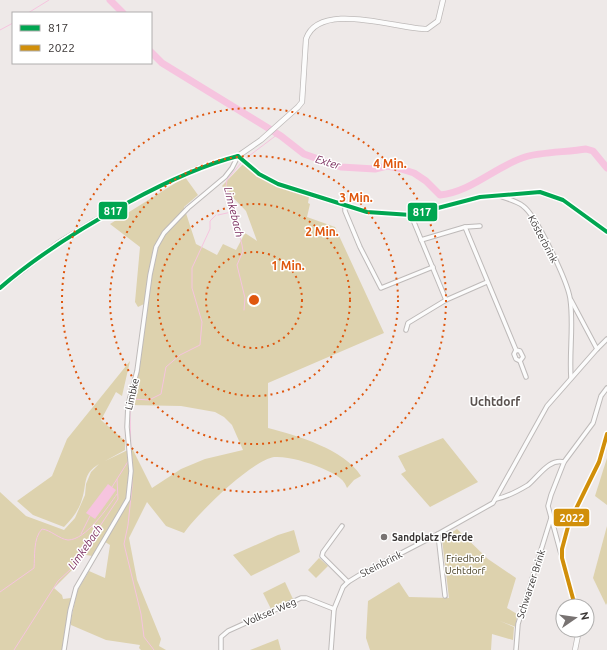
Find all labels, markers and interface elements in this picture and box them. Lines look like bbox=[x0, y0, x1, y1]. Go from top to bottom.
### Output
legend bbox=[12, 12, 152, 64]
text: 817 bbox=[48, 21, 68, 34]
text: 2022 bbox=[48, 41, 75, 54]
water label: Exter bbox=[314, 153, 343, 172]
text: 4 Min. bbox=[373, 157, 407, 170]
water label: Limkebach bbox=[222, 186, 246, 238]
text: 3 Min. bbox=[339, 191, 373, 204]
line badge: 817 bbox=[98, 201, 128, 220]
line badge: 817 bbox=[407, 202, 438, 222]
text: 817 bbox=[104, 205, 122, 217]
text: 817 bbox=[413, 206, 431, 218]
street label: Kösterbrink bbox=[526, 213, 560, 265]
text: 2 Min. bbox=[305, 225, 339, 238]
text: 1 Min. bbox=[271, 259, 305, 272]
centre of rings bbox=[247, 293, 261, 307]
street label: Limbke bbox=[123, 377, 141, 411]
district label: Uchtdorf bbox=[470, 395, 521, 408]
line badge: 2022 bbox=[553, 508, 590, 527]
text: 2022 bbox=[560, 512, 584, 524]
water label: Limkebach bbox=[65, 522, 105, 572]
marker: Sandplatz Pferde bbox=[379, 532, 389, 542]
place label: Sandplatz Pferde bbox=[392, 532, 473, 543]
street label: Schwarzer Brink bbox=[515, 548, 547, 620]
street label: Steinbrink bbox=[358, 549, 404, 579]
park label: Friedhof Uchtdorf bbox=[445, 553, 485, 576]
street label: Volkser Weg bbox=[242, 596, 298, 628]
north arrow bbox=[555, 598, 595, 638]
text: N bbox=[578, 610, 592, 621]

